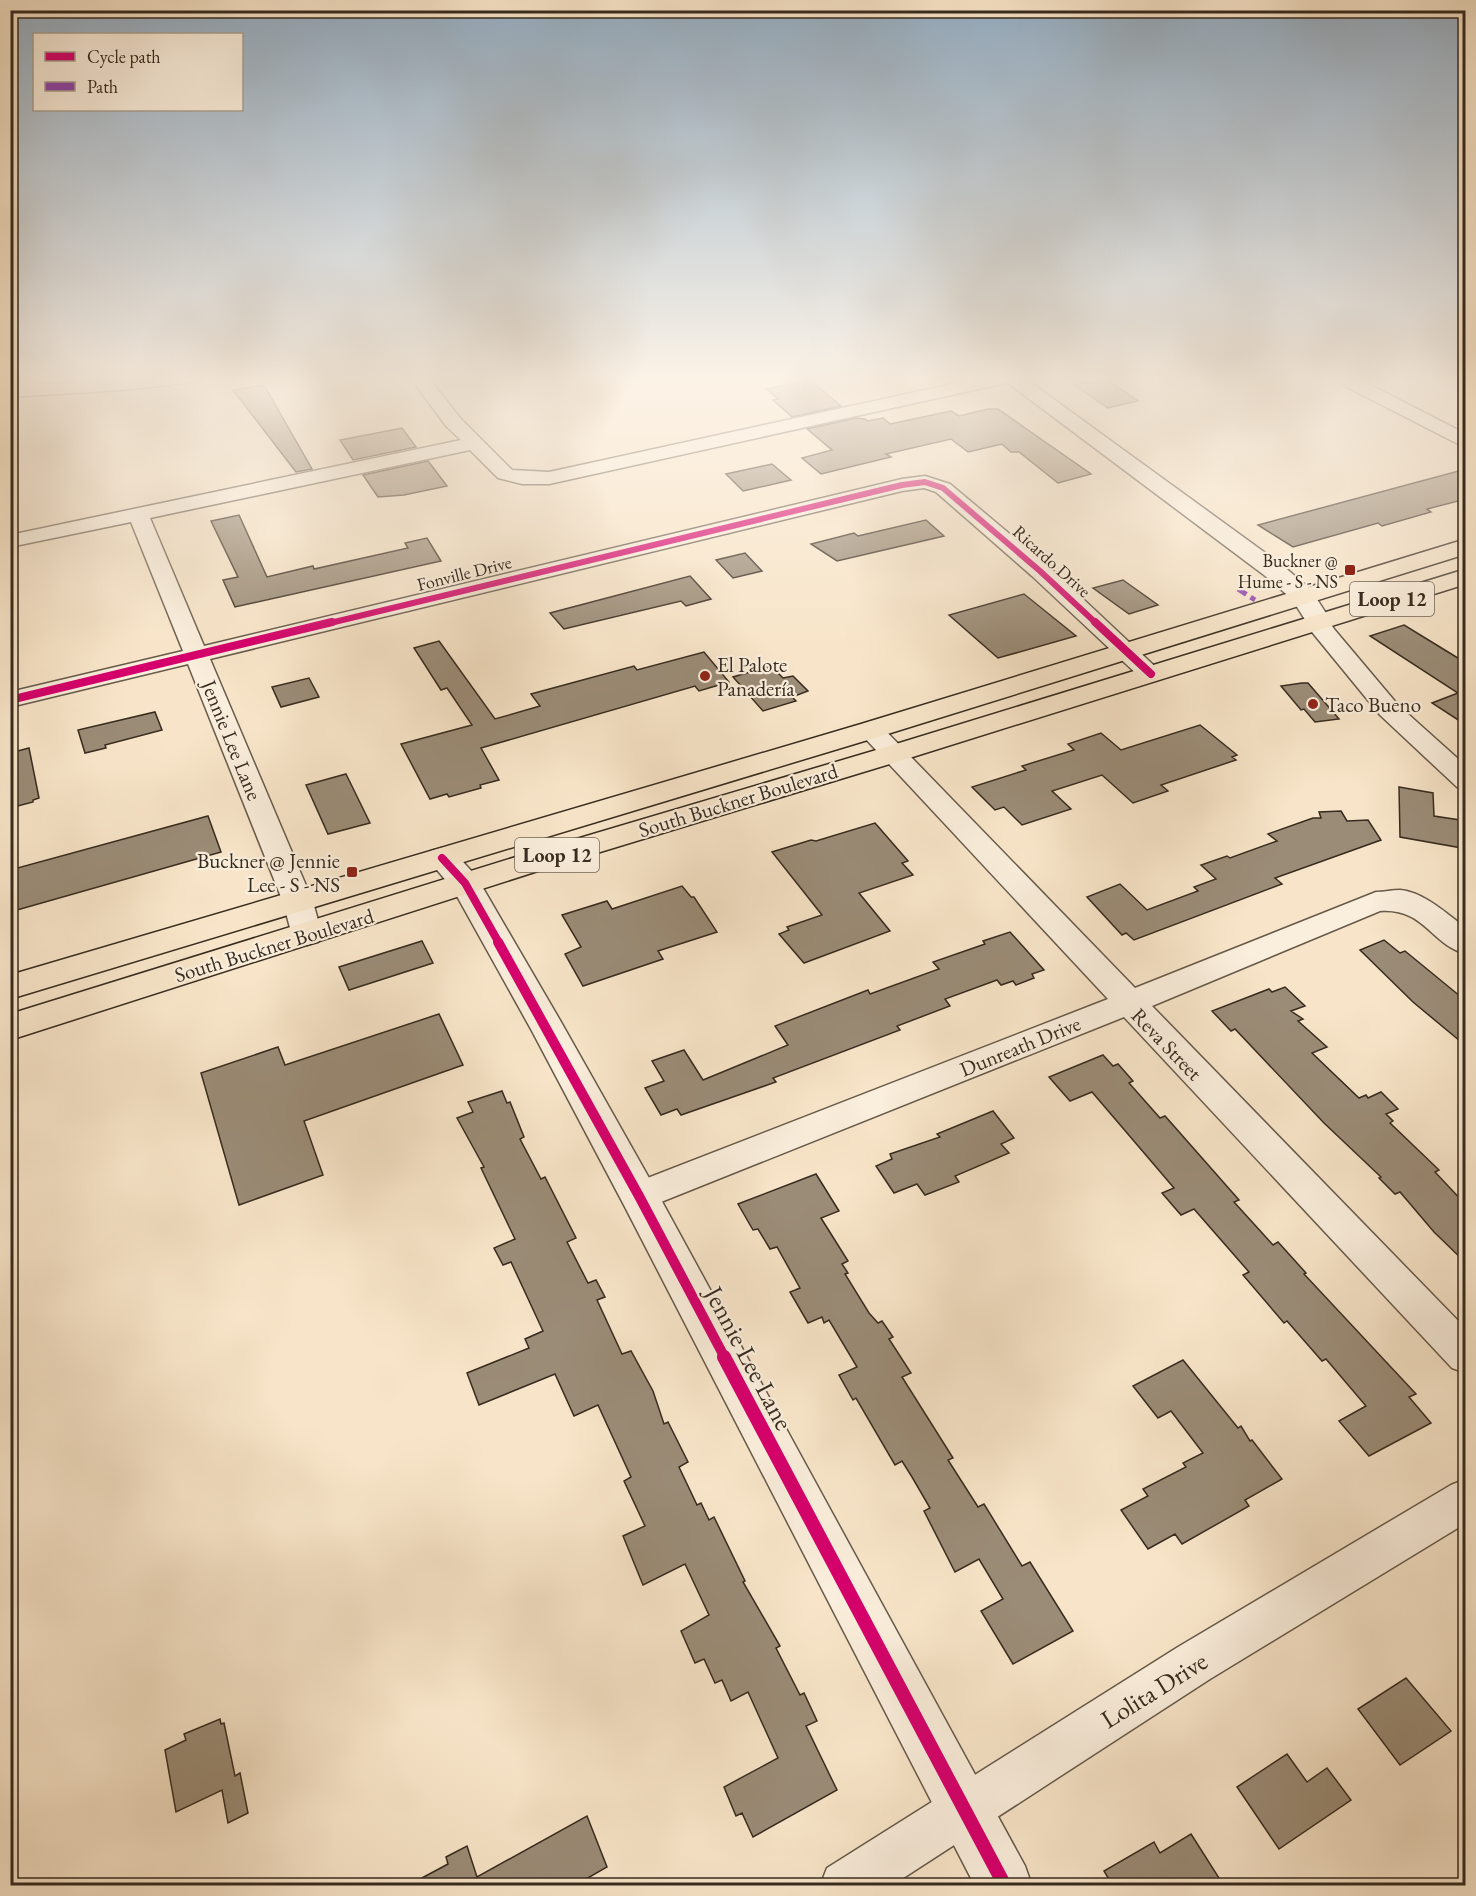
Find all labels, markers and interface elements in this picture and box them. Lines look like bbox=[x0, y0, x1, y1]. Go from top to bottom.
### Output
legend bbox=[33, 33, 243, 111]
text: Cycle path bbox=[87, 45, 161, 68]
text: Path bbox=[87, 75, 118, 98]
street label: Ricardo Drive bbox=[1008, 520, 1096, 602]
place label: Buckner @ Hume - S - NS bbox=[1238, 549, 1338, 593]
street label: Fonville Drive bbox=[414, 550, 514, 596]
marker: Buckner @ Hume - S - NS bbox=[1343, 563, 1357, 577]
road number: Loop 12 bbox=[1350, 582, 1434, 616]
place label: El Palote Panadería bbox=[717, 651, 795, 702]
marker: El Palote Panadería bbox=[698, 669, 712, 683]
street label: Jennie Lee Lane bbox=[195, 674, 268, 804]
place label: Taco Bueno bbox=[1325, 691, 1421, 718]
marker: Taco Bueno bbox=[1306, 697, 1320, 711]
street label: South Buckner Boulevard bbox=[635, 757, 841, 843]
road number: Loop 12 bbox=[515, 838, 599, 872]
place label: Buckner @ Jennie Lee - S - NS bbox=[197, 847, 340, 898]
marker: Buckner @ Jennie Lee - S - NS bbox=[345, 865, 359, 879]
street label: South Buckner Boulevard bbox=[171, 902, 377, 988]
street label: Reva Street bbox=[1126, 1002, 1209, 1086]
street label: Dunreath Drive bbox=[956, 1009, 1084, 1083]
street label: Jennie Lee Lane bbox=[696, 1279, 801, 1436]
street label: Lolita Drive bbox=[1094, 1644, 1214, 1736]

